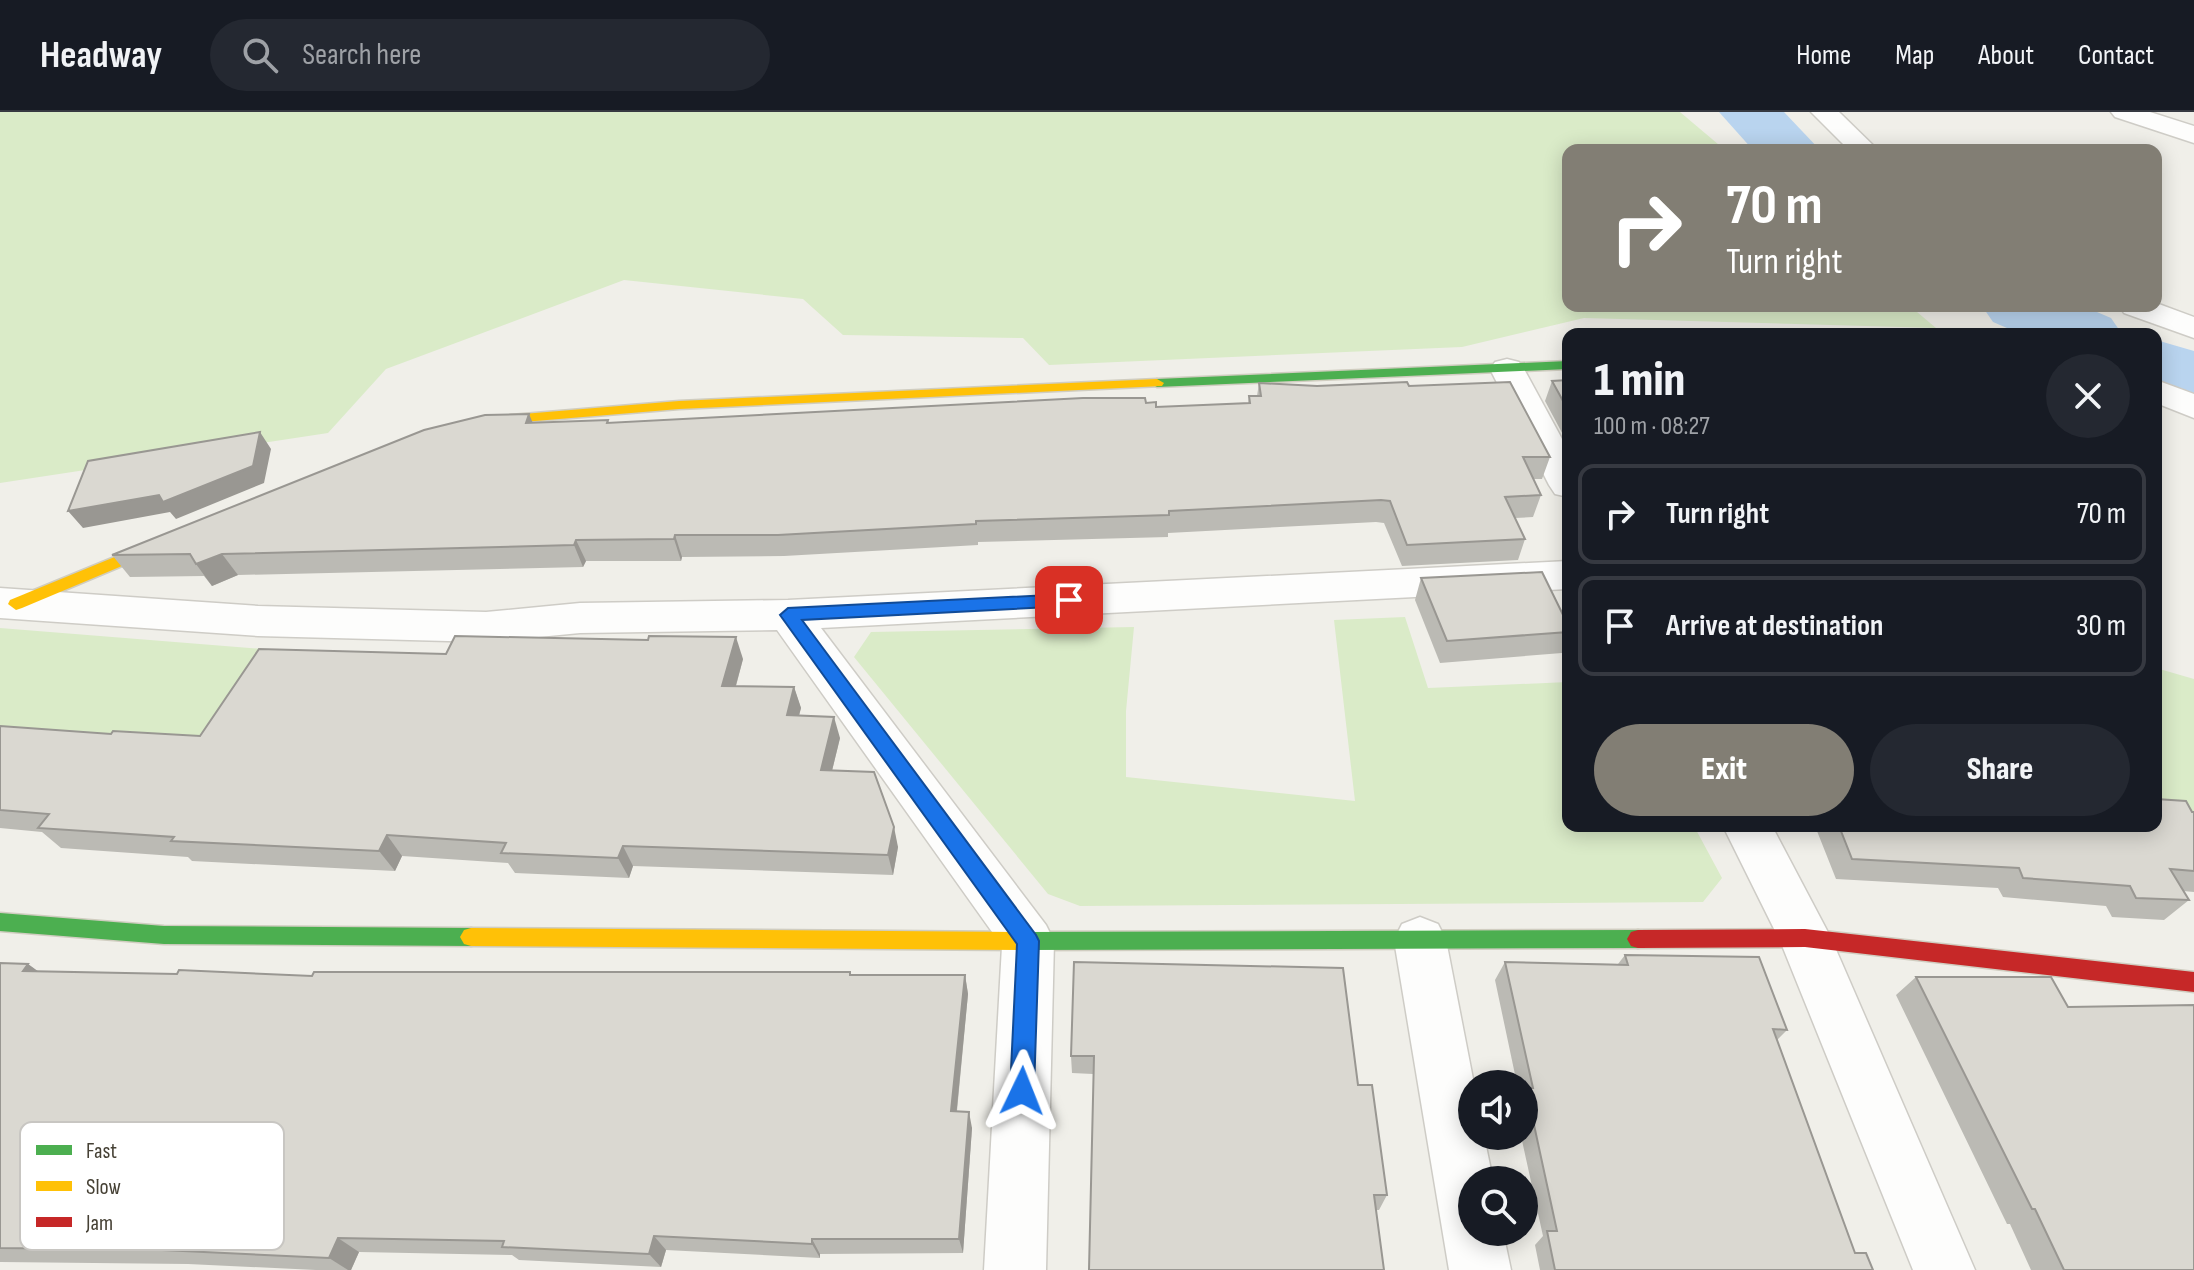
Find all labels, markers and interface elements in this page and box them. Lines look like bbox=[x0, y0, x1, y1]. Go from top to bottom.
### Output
search box bbox=[210, 19, 770, 91]
text: Headway bbox=[40, 33, 162, 78]
icon: search bbox=[238, 33, 282, 77]
text: Search here bbox=[302, 37, 421, 73]
text: Home bbox=[1796, 39, 1851, 72]
text: Map bbox=[1895, 39, 1934, 72]
text: About bbox=[1978, 39, 2034, 72]
text: Contact bbox=[2078, 39, 2154, 72]
text: 70 m bbox=[1726, 173, 1823, 240]
icon: right bbox=[1594, 176, 1698, 280]
text: Turn right bbox=[1726, 241, 1843, 284]
text: 1 min bbox=[1594, 352, 1685, 409]
button: close bbox=[2046, 354, 2130, 438]
text: 100 m · 08:27 bbox=[1594, 411, 1710, 442]
icon: right bbox=[1598, 492, 1642, 536]
text: Turn right bbox=[1666, 496, 1769, 532]
text: 70 m bbox=[2077, 496, 2126, 532]
pin bbox=[1035, 566, 1103, 634]
icon: arrive bbox=[1047, 578, 1091, 622]
icon: arrive bbox=[1598, 604, 1642, 648]
text: Arrive at destination bbox=[1666, 608, 1883, 644]
text: 30 m bbox=[2076, 608, 2126, 644]
button: Exit bbox=[1594, 724, 1854, 816]
button: Share bbox=[1870, 724, 2130, 816]
position arrow bbox=[980, 1049, 1064, 1133]
map controls bbox=[1458, 1070, 1538, 1246]
button: sound bbox=[1458, 1070, 1538, 1150]
legend bbox=[20, 1122, 284, 1250]
text: Fast bbox=[86, 1138, 117, 1165]
button: search bbox=[1458, 1166, 1538, 1246]
text: Slow bbox=[86, 1174, 121, 1201]
text: Jam bbox=[85, 1210, 113, 1237]

